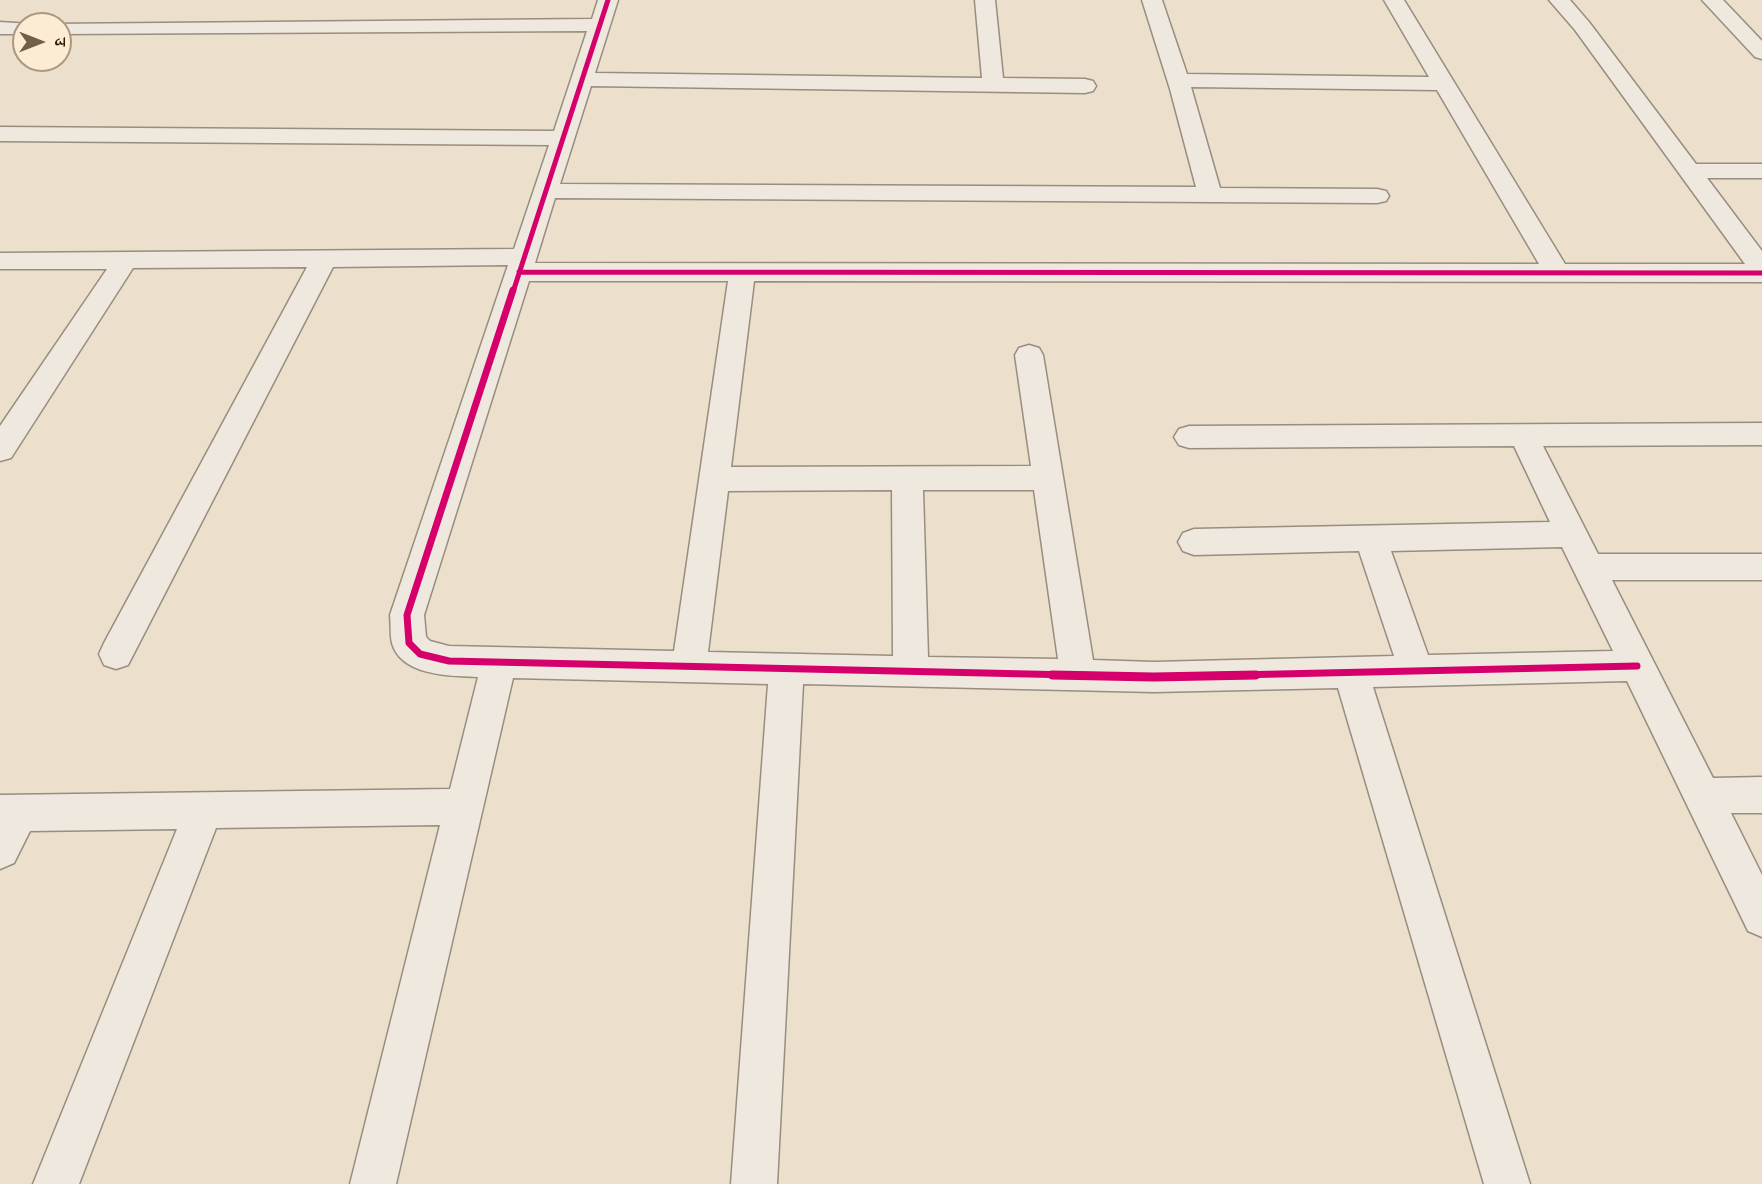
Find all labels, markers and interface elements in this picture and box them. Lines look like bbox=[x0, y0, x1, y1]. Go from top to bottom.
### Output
north arrow bbox=[12, 12, 72, 72]
text: उ bbox=[47, 38, 70, 46]

